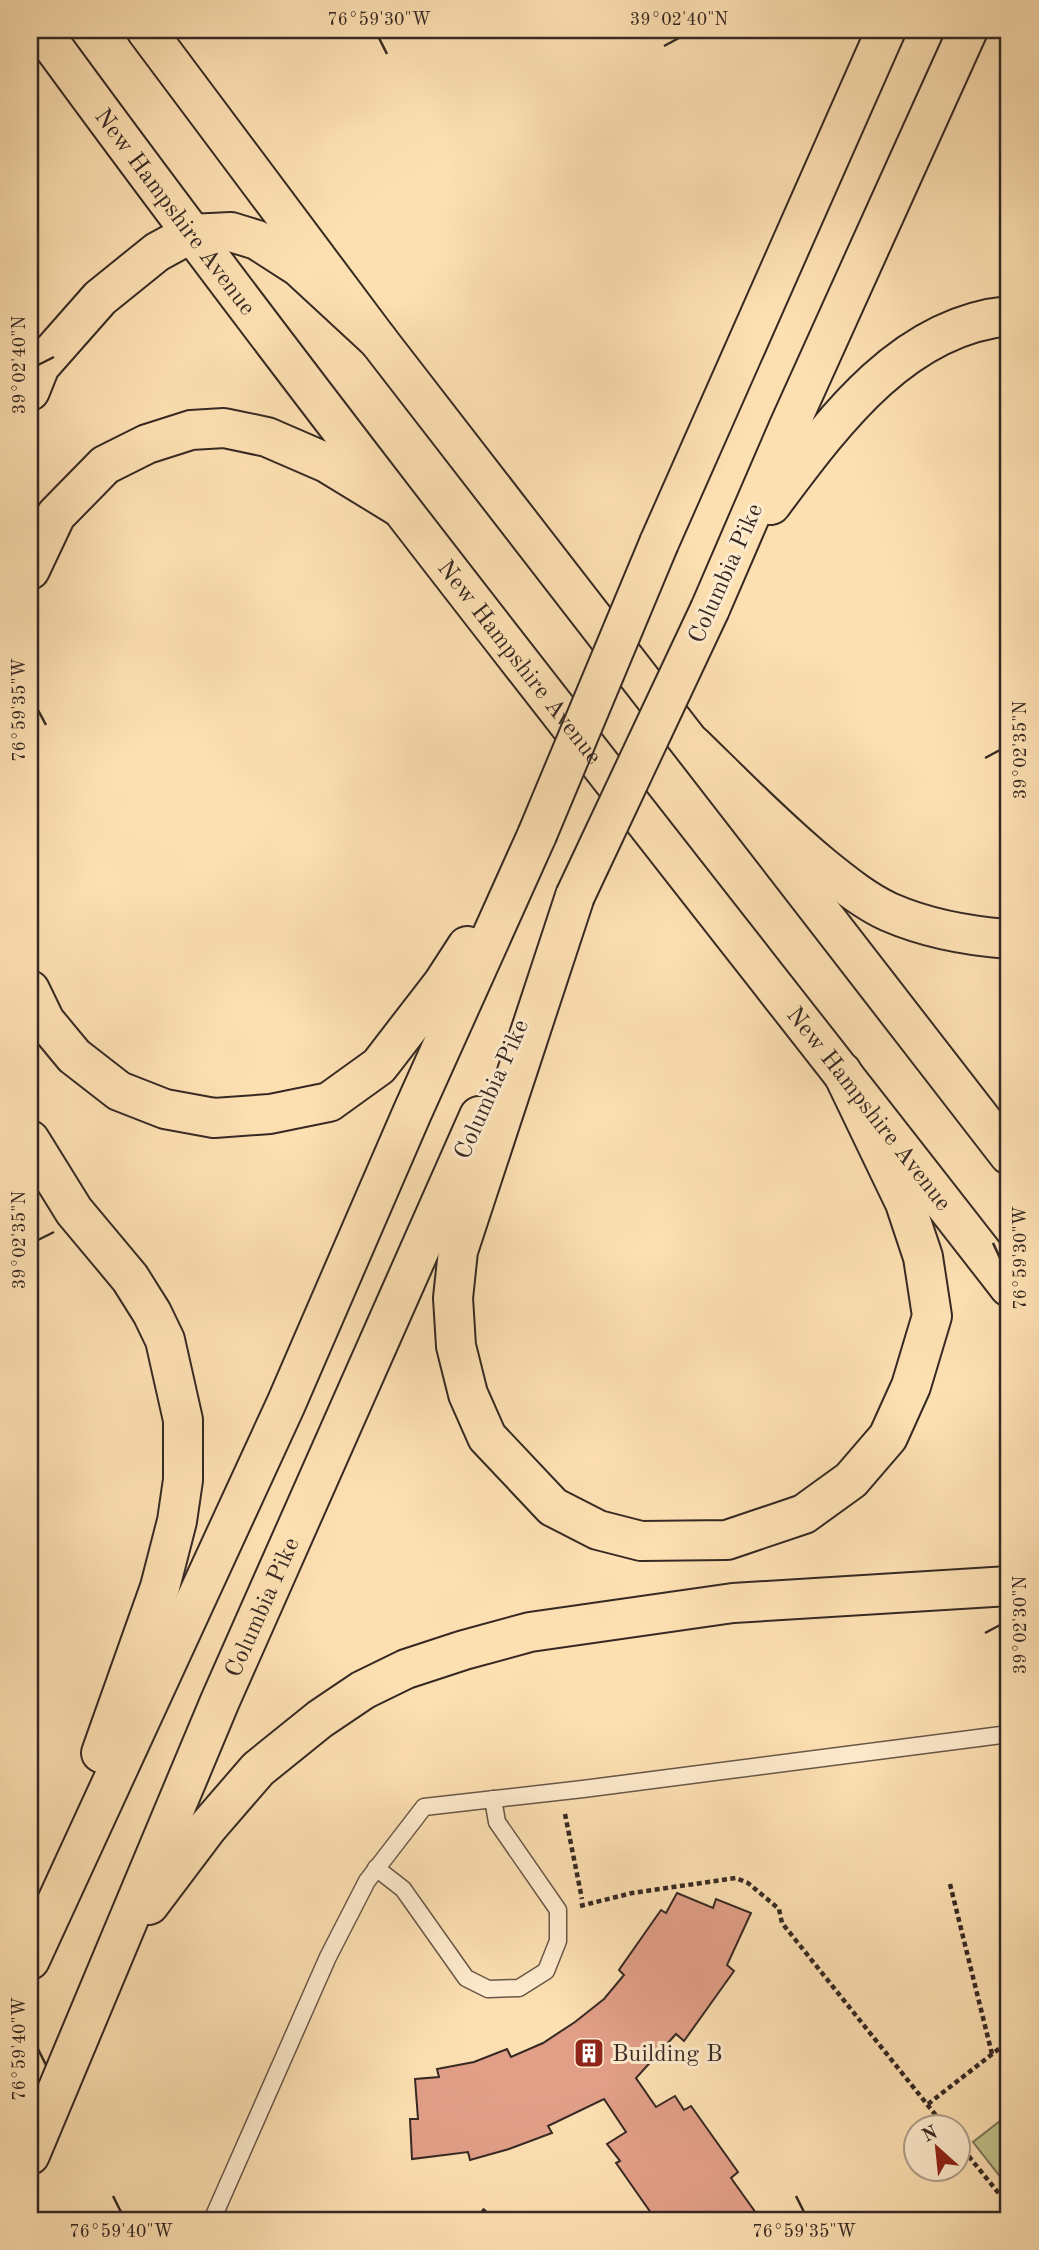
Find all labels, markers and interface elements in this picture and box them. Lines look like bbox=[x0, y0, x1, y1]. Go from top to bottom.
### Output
text: 76°59'30"W bbox=[327, 11, 431, 29]
text: 39°02'40"N bbox=[630, 11, 728, 29]
street label: New Hampshire Avenue bbox=[89, 105, 259, 320]
text: 39°02'40"N bbox=[11, 316, 29, 414]
street label: Columbia Pike bbox=[685, 500, 768, 647]
street label: New Hampshire Avenue bbox=[432, 557, 605, 769]
text: 76°59'35"W bbox=[11, 658, 29, 762]
text: 39°02'35"N bbox=[1012, 701, 1030, 799]
street label: New Hampshire Avenue bbox=[781, 1003, 955, 1216]
street label: Columbia Pike bbox=[451, 1016, 534, 1163]
text: 39°02'35"N bbox=[11, 1191, 29, 1289]
text: 76°59'30"W bbox=[1012, 1206, 1030, 1310]
street label: Columbia Pike bbox=[222, 1534, 305, 1681]
text: 39°02'30"N bbox=[1012, 1576, 1030, 1674]
text: 76°59'40"W bbox=[11, 1997, 29, 2101]
building icon: Building B bbox=[572, 2036, 606, 2070]
place label: Building B bbox=[612, 2043, 723, 2067]
north arrow bbox=[902, 2114, 972, 2184]
text: N bbox=[920, 2123, 942, 2147]
text: 76°59'40"W bbox=[69, 2223, 173, 2241]
text: 76°59'35"W bbox=[752, 2223, 856, 2241]

